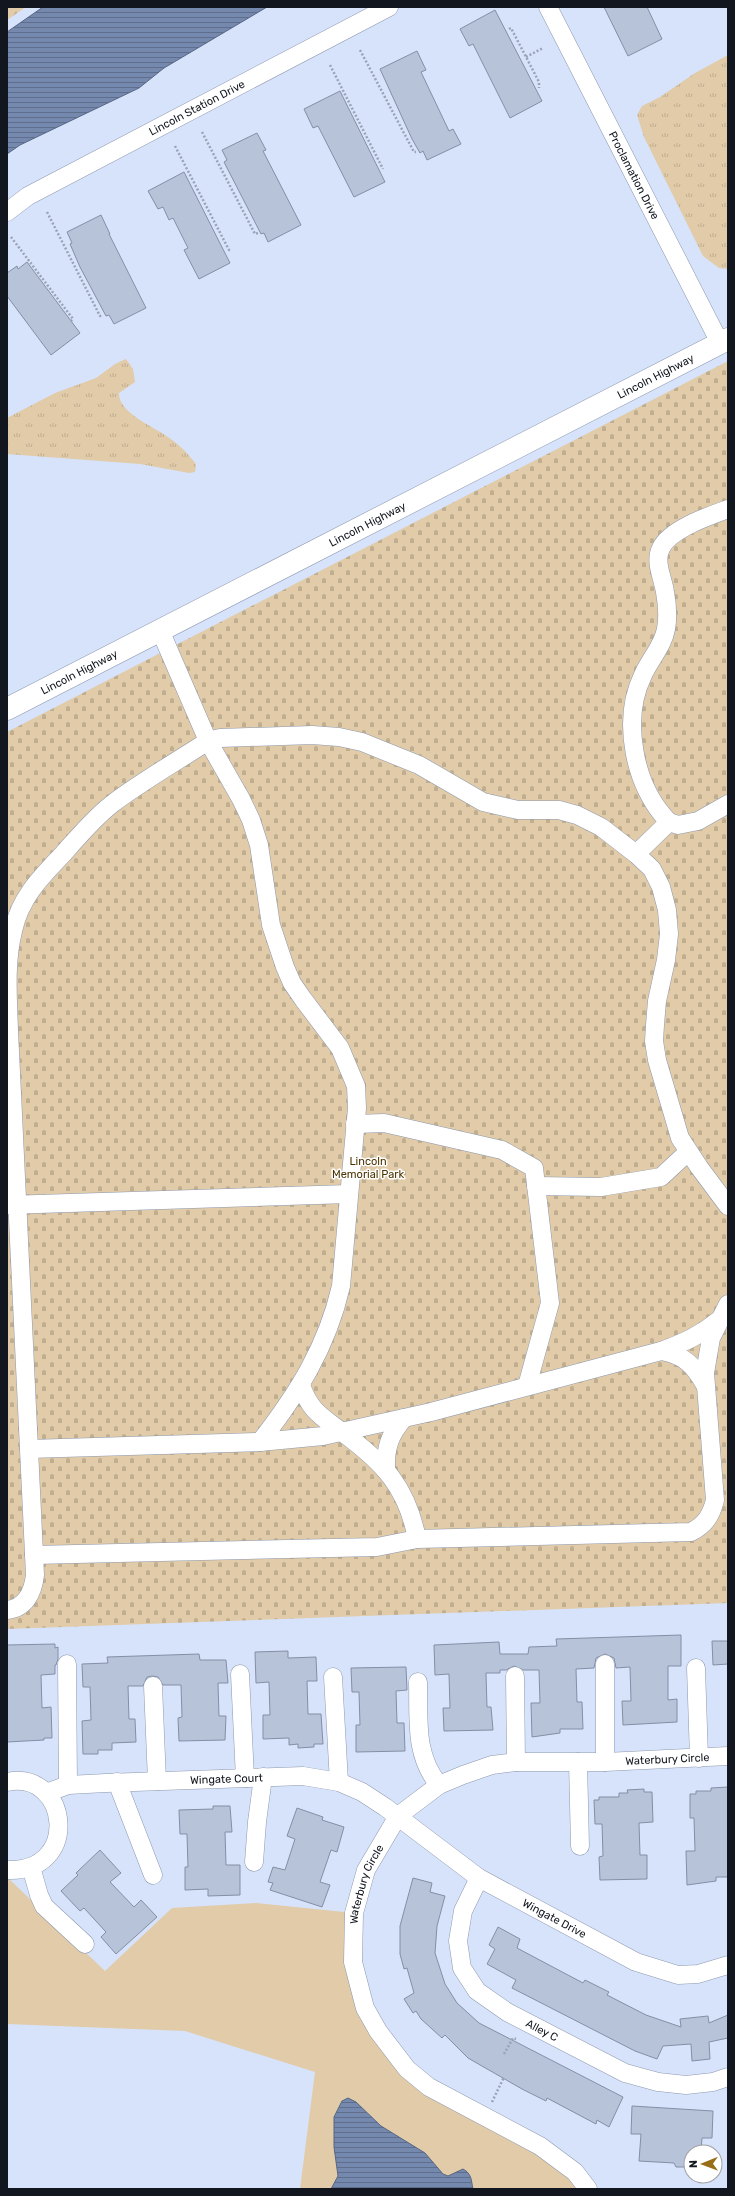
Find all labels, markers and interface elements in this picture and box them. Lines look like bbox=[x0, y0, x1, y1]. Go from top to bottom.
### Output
street label: Lincoln Station Drive bbox=[147, 78, 247, 138]
street label: Proclamation Drive bbox=[606, 129, 662, 222]
street label: Lincoln Highway bbox=[615, 352, 696, 402]
street label: Lincoln Highway bbox=[327, 499, 408, 550]
street label: Lincoln Highway bbox=[39, 647, 120, 698]
park label: Lincoln Memorial Park bbox=[332, 1155, 404, 1181]
street label: Waterbury Circle bbox=[625, 1751, 710, 1768]
street label: Wingate Court bbox=[190, 1771, 264, 1787]
street label: Waterbury Circle bbox=[348, 1842, 387, 1924]
street label: Wingate Drive bbox=[520, 1896, 588, 1941]
street label: Alley C bbox=[524, 2017, 560, 2044]
north arrow bbox=[683, 2144, 723, 2184]
text: N bbox=[687, 2160, 700, 2168]

